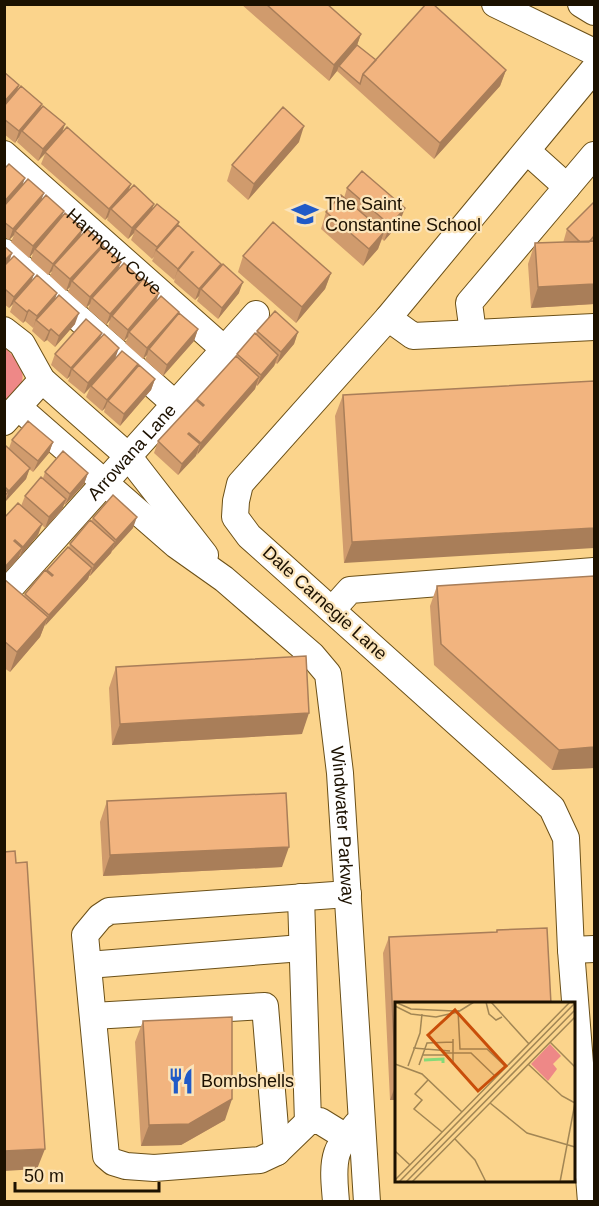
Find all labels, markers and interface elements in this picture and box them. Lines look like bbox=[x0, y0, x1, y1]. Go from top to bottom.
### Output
place label: The Saint Constantine School bbox=[325, 194, 481, 235]
school or university icon: The Saint Constantine School bbox=[290, 199, 320, 229]
street label: Harmony Cove bbox=[62, 204, 166, 299]
street label: Arrowana Lane bbox=[84, 400, 180, 504]
street label: Dale Carnegie Lane bbox=[259, 542, 391, 664]
street label: Windwater Parkway bbox=[327, 745, 358, 905]
inset map bbox=[395, 1002, 575, 1182]
restaurant icon: Bombshells bbox=[166, 1066, 196, 1096]
place label: Bombshells bbox=[201, 1071, 294, 1091]
scale bar bbox=[15, 1155, 159, 1193]
text: 50 m bbox=[24, 1166, 64, 1186]

